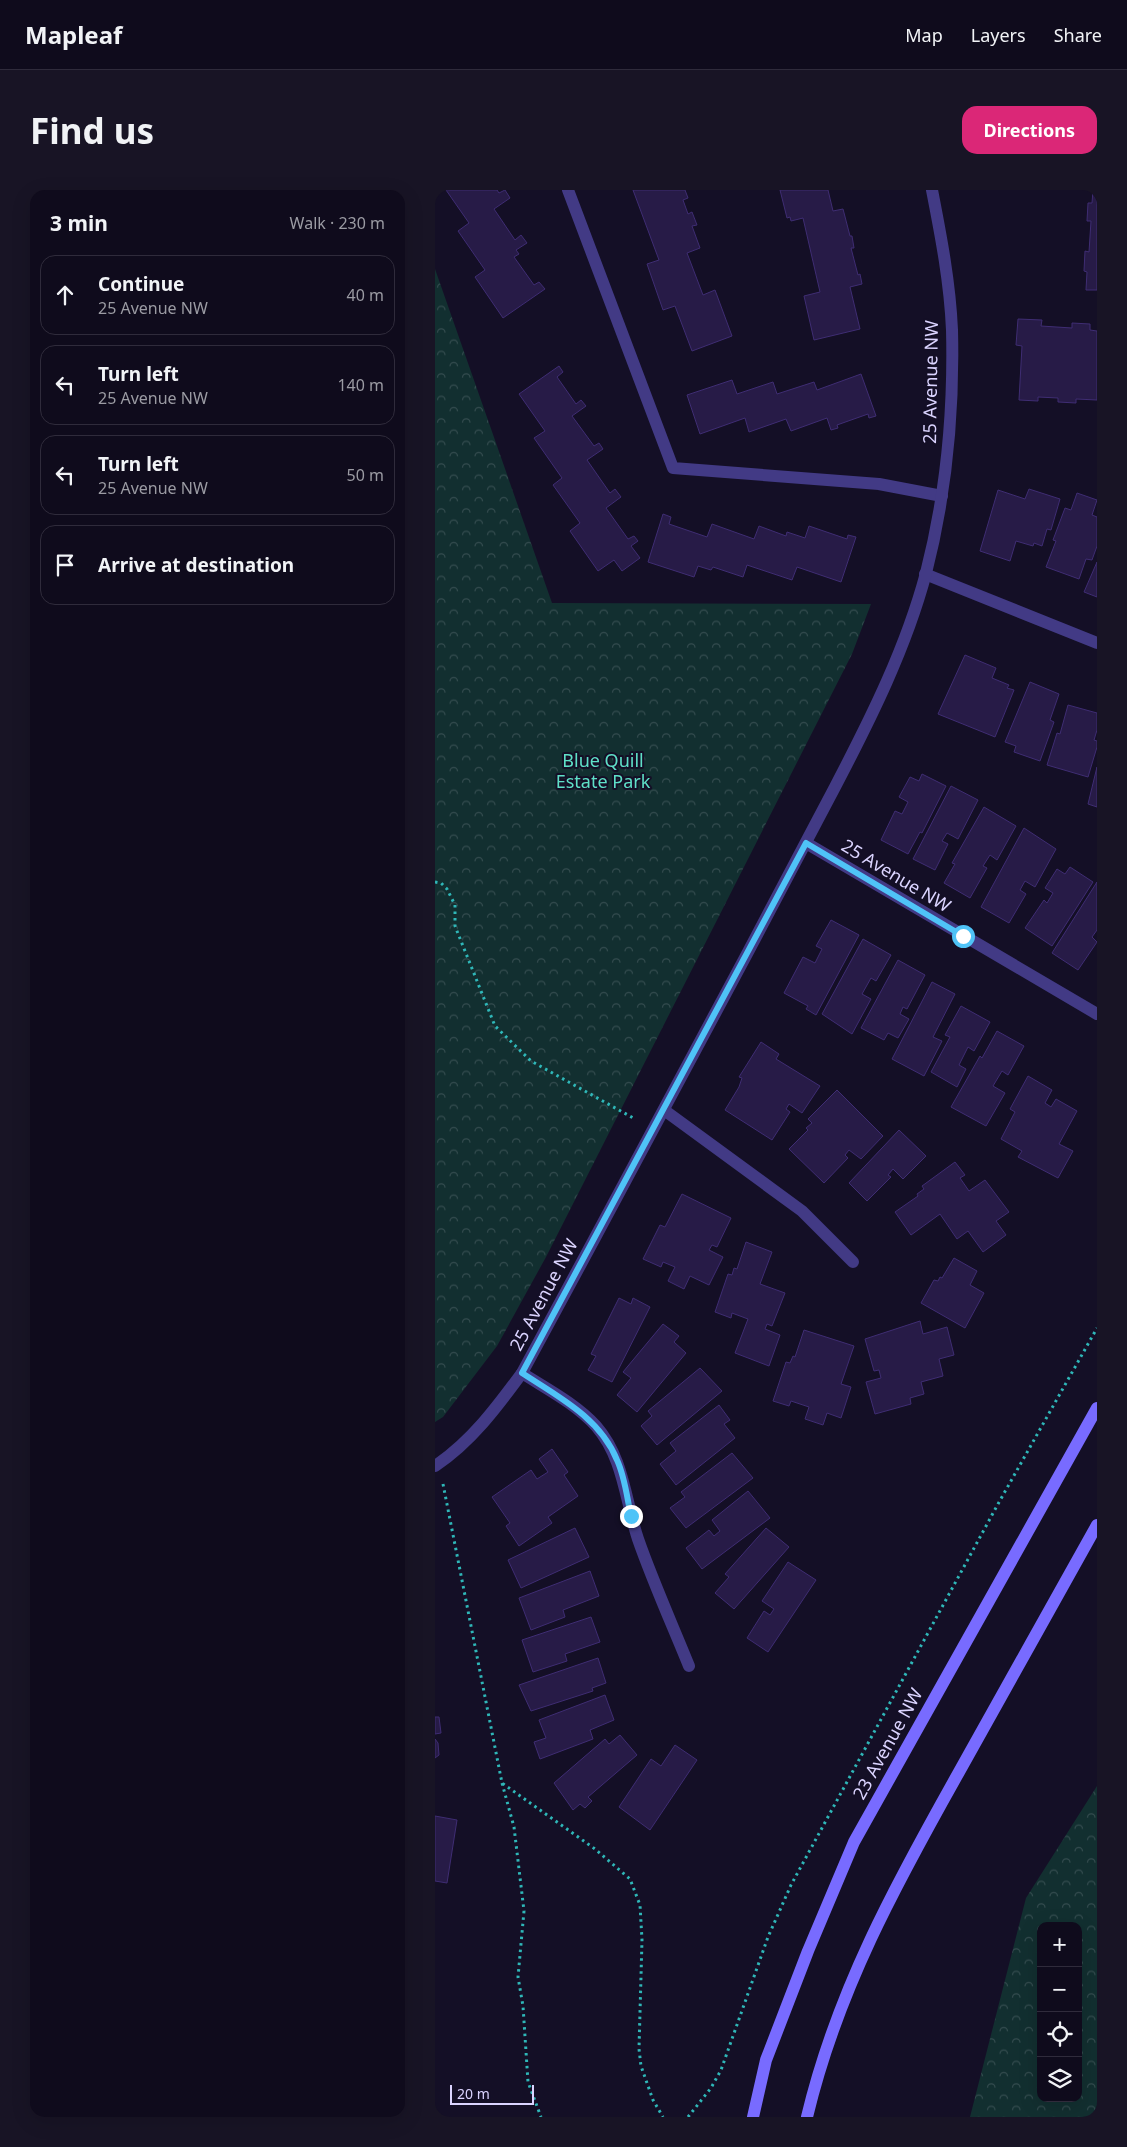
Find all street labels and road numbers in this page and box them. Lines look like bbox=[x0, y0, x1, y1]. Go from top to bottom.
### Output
street label: 25 Avenue NW bbox=[917, 320, 943, 444]
street label: 25 Avenue NW bbox=[837, 833, 956, 917]
street label: 25 Avenue NW bbox=[504, 1234, 583, 1355]
street label: 23 Avenue NW bbox=[847, 1683, 928, 1803]

